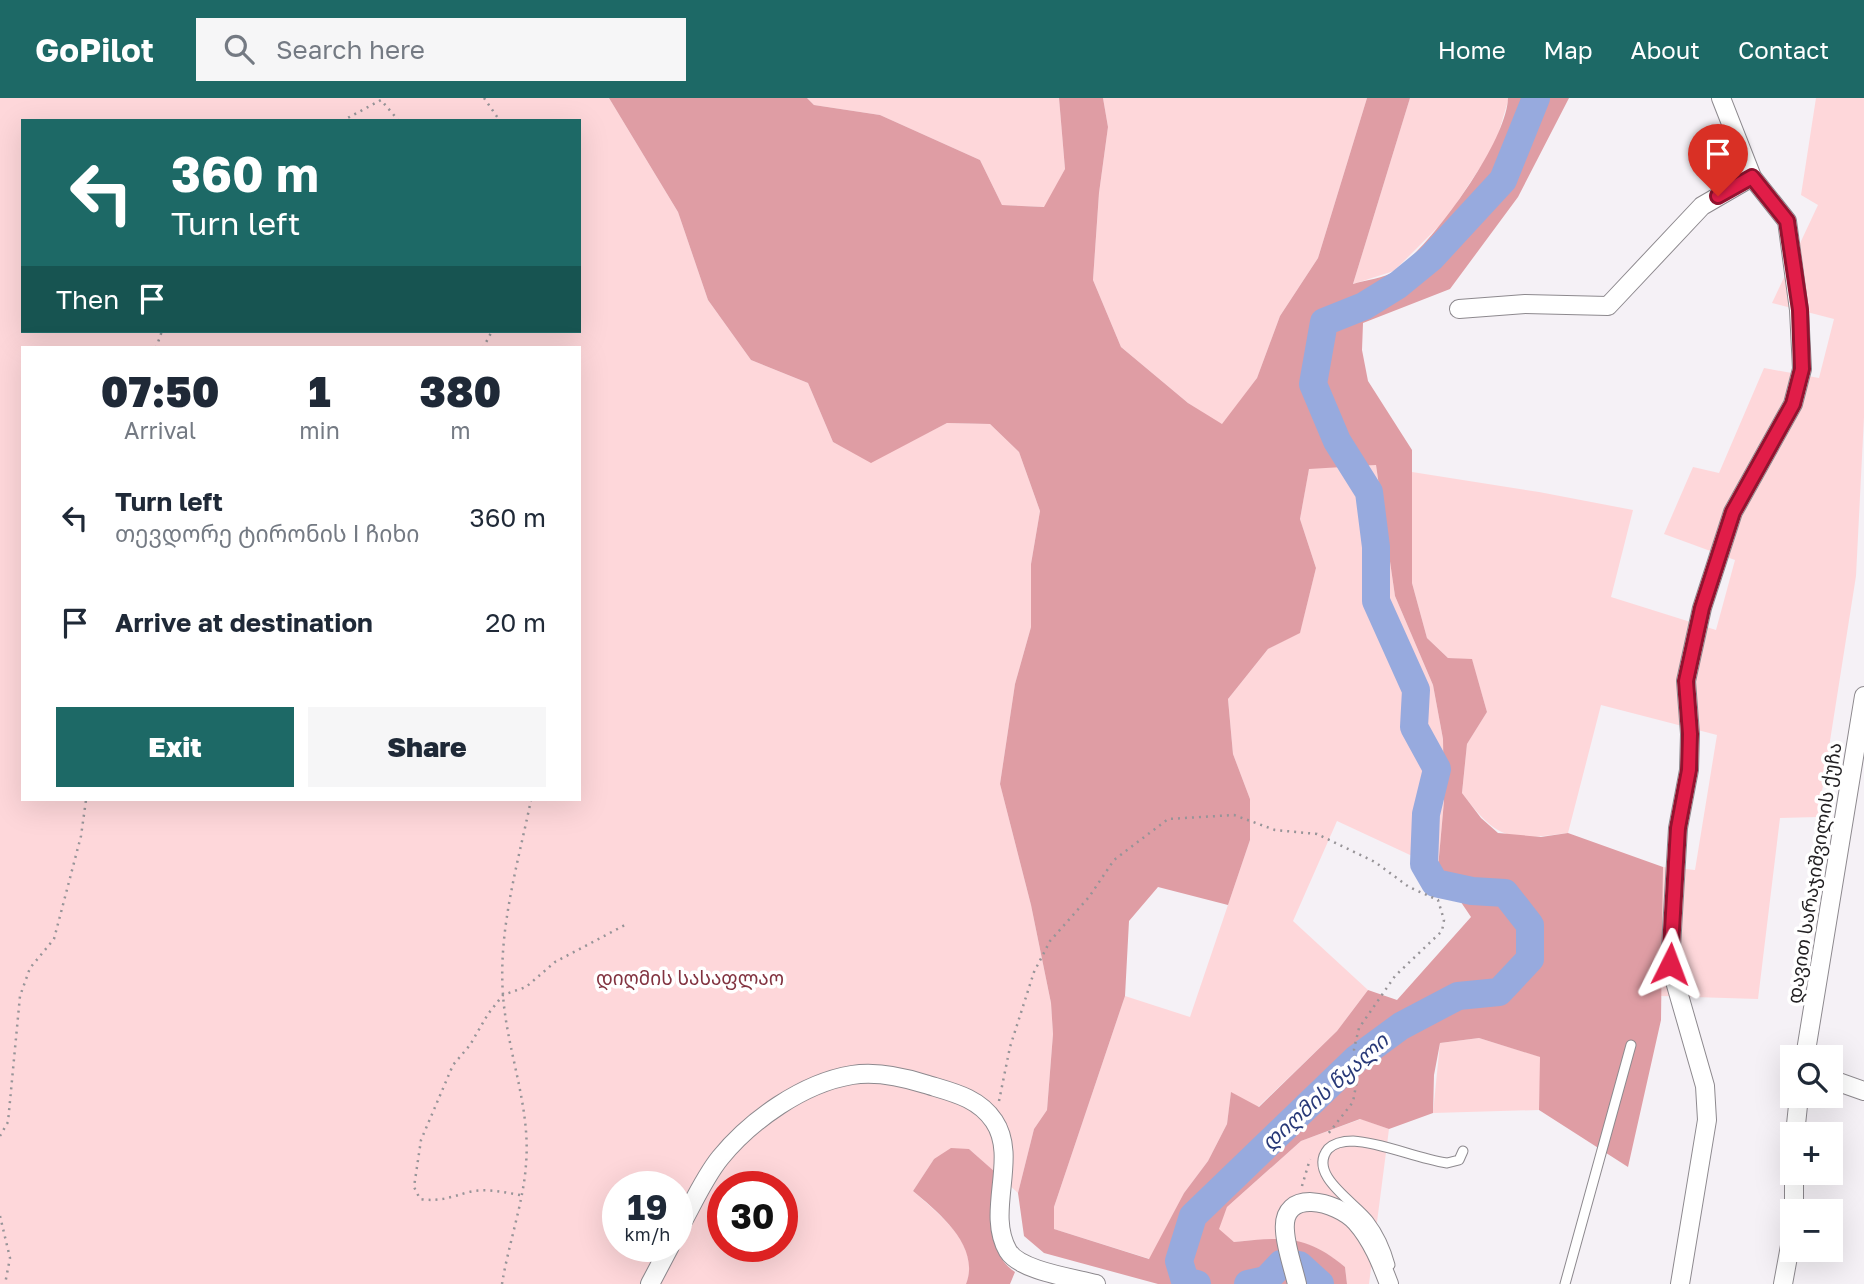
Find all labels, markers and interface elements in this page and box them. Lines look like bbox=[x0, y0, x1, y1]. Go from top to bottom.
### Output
search box bbox=[196, 18, 686, 81]
text: GoPilot bbox=[35, 30, 154, 69]
icon: search bbox=[220, 30, 258, 68]
text: Search here bbox=[276, 34, 425, 65]
text: Home bbox=[1438, 35, 1506, 64]
text: Map bbox=[1544, 35, 1593, 64]
text: About bbox=[1631, 35, 1700, 64]
text: Contact bbox=[1738, 35, 1829, 64]
pin bbox=[1688, 124, 1748, 196]
icon: arrive bbox=[1699, 135, 1737, 173]
text: 360 m bbox=[171, 144, 319, 203]
icon: left bbox=[56, 147, 147, 238]
text: Turn left bbox=[171, 204, 300, 242]
icon: arrive bbox=[133, 280, 171, 318]
text: Then bbox=[56, 284, 119, 315]
text: 07:50 bbox=[101, 366, 219, 416]
text: 1 bbox=[308, 366, 331, 416]
text: 380 bbox=[420, 366, 501, 416]
text: Arrival bbox=[124, 416, 196, 444]
text: min bbox=[299, 416, 340, 444]
text: m bbox=[450, 416, 471, 444]
text: Turn left bbox=[115, 486, 223, 517]
icon: left bbox=[56, 499, 94, 537]
text: 360 m bbox=[469, 502, 546, 533]
text: თევდორე ტირონის I ჩიხი bbox=[115, 519, 420, 547]
icon: arrive bbox=[56, 604, 94, 642]
text: Arrive at destination bbox=[115, 607, 373, 638]
text: 20 m bbox=[485, 607, 546, 638]
button: Exit bbox=[56, 707, 294, 787]
button: Share bbox=[308, 707, 546, 787]
street label: დავით სარაჯიშვილის ქუჩა bbox=[1782, 741, 1847, 1005]
position arrow bbox=[1633, 927, 1707, 1001]
park label: დიღმის სასაფლაო bbox=[596, 966, 784, 991]
water label: დიღმის წყალი bbox=[1256, 1027, 1395, 1156]
map controls bbox=[1780, 1045, 1843, 1262]
button: search bbox=[1780, 1045, 1843, 1108]
button: + bbox=[1780, 1122, 1843, 1185]
speed limit sign: 30 bbox=[707, 1171, 798, 1262]
text: 19 bbox=[627, 1186, 668, 1228]
button: − bbox=[1780, 1199, 1843, 1262]
text: km/h bbox=[625, 1223, 670, 1245]

